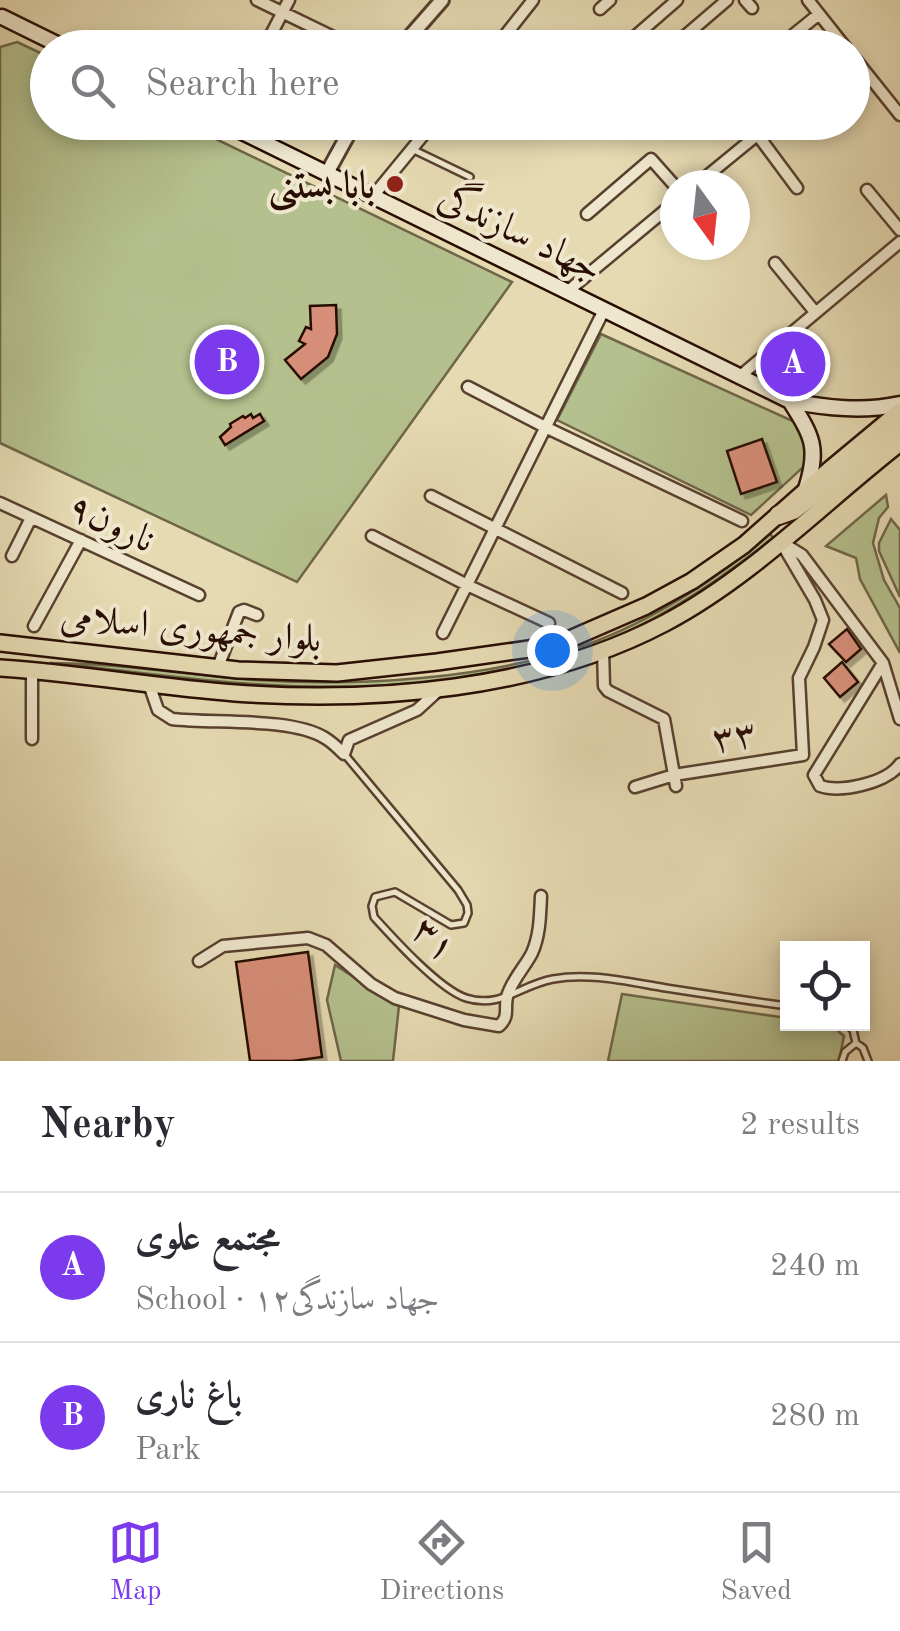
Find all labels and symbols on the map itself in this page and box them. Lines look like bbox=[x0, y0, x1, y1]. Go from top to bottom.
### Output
place label: بابا بستنی bbox=[269, 168, 375, 212]
street label: جهاد سازندگی bbox=[432, 168, 612, 290]
north arrow bbox=[660, 170, 750, 260]
marker: بابا بستنی bbox=[384, 173, 406, 195]
pin: B bbox=[194, 324, 260, 400]
pin: A bbox=[760, 326, 826, 402]
street label: نارون۹ bbox=[62, 488, 160, 561]
street label: بلوار جمهوری اسلامی bbox=[58, 600, 323, 662]
your location bbox=[527, 625, 578, 676]
street label: ۳۳ bbox=[710, 716, 759, 760]
street label: ۳۱ bbox=[404, 911, 462, 969]

